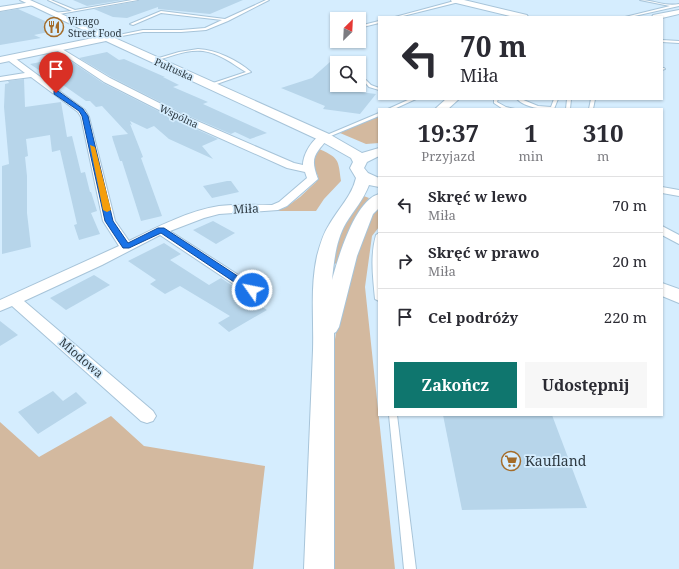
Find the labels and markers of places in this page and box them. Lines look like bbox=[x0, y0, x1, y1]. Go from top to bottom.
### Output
place label: Virago Street Food bbox=[68, 14, 122, 40]
restaurant icon: Virago Street Food bbox=[43, 16, 65, 38]
pin bbox=[39, 52, 73, 93]
supermarket icon: Kaufland bbox=[500, 450, 522, 472]
place label: Kaufland bbox=[525, 451, 587, 470]

